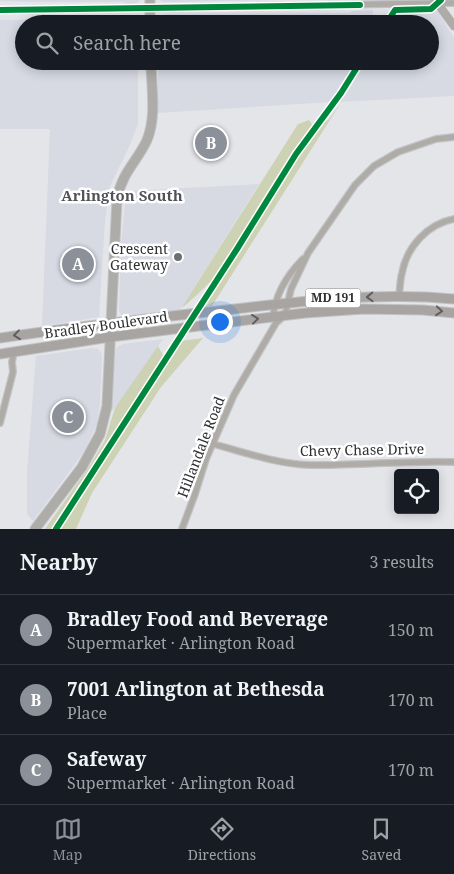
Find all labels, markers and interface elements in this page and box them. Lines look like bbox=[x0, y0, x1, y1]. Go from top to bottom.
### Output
search box bbox=[15, 15, 439, 70]
icon: search bbox=[33, 29, 61, 57]
text: Search here bbox=[73, 30, 181, 56]
pin: B bbox=[195, 124, 227, 162]
district label: Arlington South bbox=[61, 185, 183, 205]
place label: Crescent Gateway bbox=[110, 239, 168, 274]
pin: A bbox=[62, 245, 94, 283]
marker: Crescent Gateway bbox=[172, 251, 184, 263]
road number: MD 191 bbox=[306, 288, 360, 308]
one-way arrow bbox=[366, 292, 374, 302]
one-way arrow bbox=[435, 305, 443, 316]
street label: Bradley Boulevard bbox=[43, 306, 169, 343]
your location bbox=[207, 309, 233, 335]
one-way arrow bbox=[252, 314, 260, 325]
one-way arrow bbox=[13, 330, 21, 340]
street label: Hillandale Road bbox=[173, 393, 229, 500]
pin: C bbox=[52, 398, 84, 436]
street label: Chevy Chase Drive bbox=[300, 439, 424, 460]
map controls bbox=[394, 469, 439, 514]
button: locate bbox=[394, 469, 439, 514]
text: Nearby bbox=[20, 548, 98, 576]
text: 3 results bbox=[370, 551, 434, 573]
text: Bradley Food and Beverage bbox=[67, 606, 328, 632]
text: A bbox=[30, 619, 42, 641]
text: 150 m bbox=[388, 619, 434, 641]
text: Supermarket · Arlington Road bbox=[67, 632, 295, 654]
text: 7001 Arlington at Bethesda bbox=[67, 676, 325, 702]
text: B bbox=[31, 689, 41, 711]
text: 170 m bbox=[388, 689, 434, 711]
text: Place bbox=[67, 702, 107, 724]
text: Safeway bbox=[67, 746, 146, 772]
text: C bbox=[31, 759, 41, 781]
text: 170 m bbox=[388, 759, 434, 781]
text: Supermarket · Arlington Road bbox=[67, 772, 295, 794]
tab: Map bbox=[53, 815, 82, 864]
tab: Directions bbox=[188, 815, 256, 864]
tab: Saved bbox=[362, 815, 401, 864]

